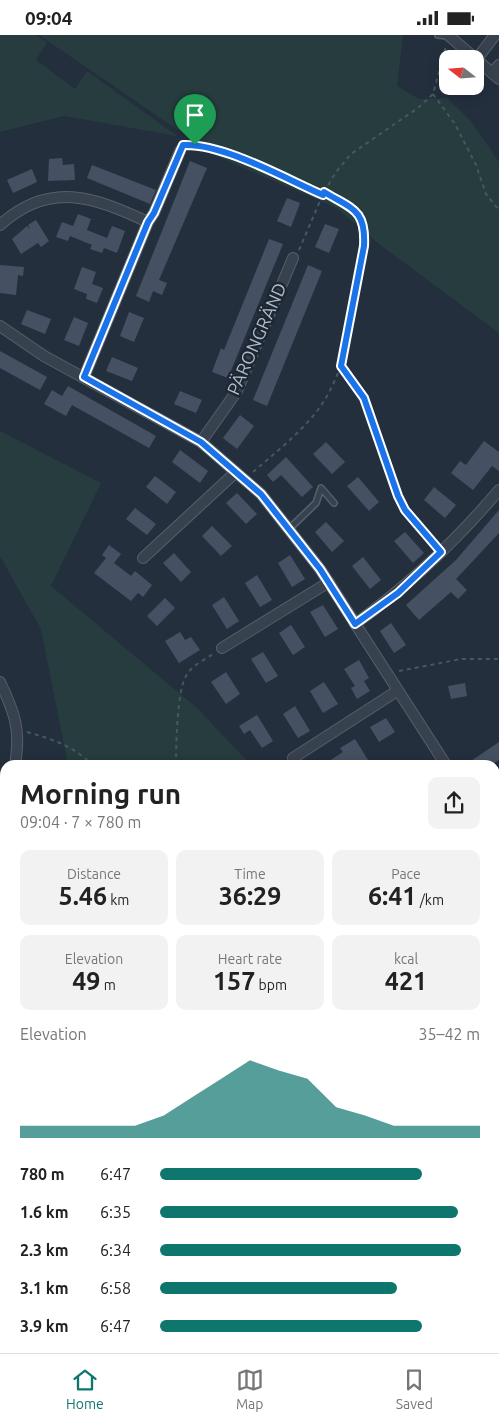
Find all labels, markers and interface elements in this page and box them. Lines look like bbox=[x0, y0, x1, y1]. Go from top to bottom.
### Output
text: 09:04 bbox=[25, 7, 73, 29]
north arrow bbox=[439, 50, 484, 95]
map controls bbox=[439, 50, 484, 95]
pin bbox=[174, 94, 216, 145]
icon: arrive bbox=[181, 101, 209, 129]
street label: PÄRONGRÄND bbox=[222, 279, 290, 398]
button: share bbox=[428, 777, 480, 829]
text: Morning run bbox=[20, 778, 181, 809]
text: 09:04 · 7 × 780 m bbox=[20, 813, 141, 831]
text: Distance bbox=[67, 866, 121, 882]
text: Time bbox=[234, 866, 266, 882]
text: Pace bbox=[391, 866, 421, 882]
text: 5.46 bbox=[59, 882, 107, 910]
text: 36:29 bbox=[219, 882, 281, 910]
text: 6:41 bbox=[368, 882, 416, 910]
text: km bbox=[107, 892, 129, 908]
text: /km bbox=[416, 892, 444, 908]
text: Elevation bbox=[65, 951, 123, 967]
text: Heart rate bbox=[218, 951, 282, 967]
text: kcal bbox=[394, 951, 418, 967]
text: 49 bbox=[72, 967, 100, 995]
text: 157 bbox=[213, 967, 255, 995]
text: 421 bbox=[385, 967, 427, 995]
text: m bbox=[100, 977, 116, 993]
text: bpm bbox=[255, 977, 287, 993]
text: Elevation bbox=[20, 1025, 87, 1043]
text: 35–42 m bbox=[418, 1025, 480, 1043]
text: 780 m bbox=[20, 1165, 65, 1183]
text: 6:47 bbox=[100, 1165, 131, 1183]
text: 1.6 km bbox=[20, 1203, 69, 1221]
text: 6:35 bbox=[100, 1203, 131, 1221]
text: 2.3 km bbox=[20, 1241, 69, 1259]
text: 6:34 bbox=[100, 1241, 131, 1259]
text: 3.1 km bbox=[20, 1279, 69, 1297]
text: 6:58 bbox=[100, 1279, 131, 1297]
text: 3.9 km bbox=[20, 1317, 69, 1335]
text: 6:47 bbox=[100, 1317, 131, 1335]
tab: Home bbox=[66, 1366, 104, 1412]
tab: Map bbox=[236, 1366, 264, 1412]
tab: Saved bbox=[396, 1366, 433, 1412]

